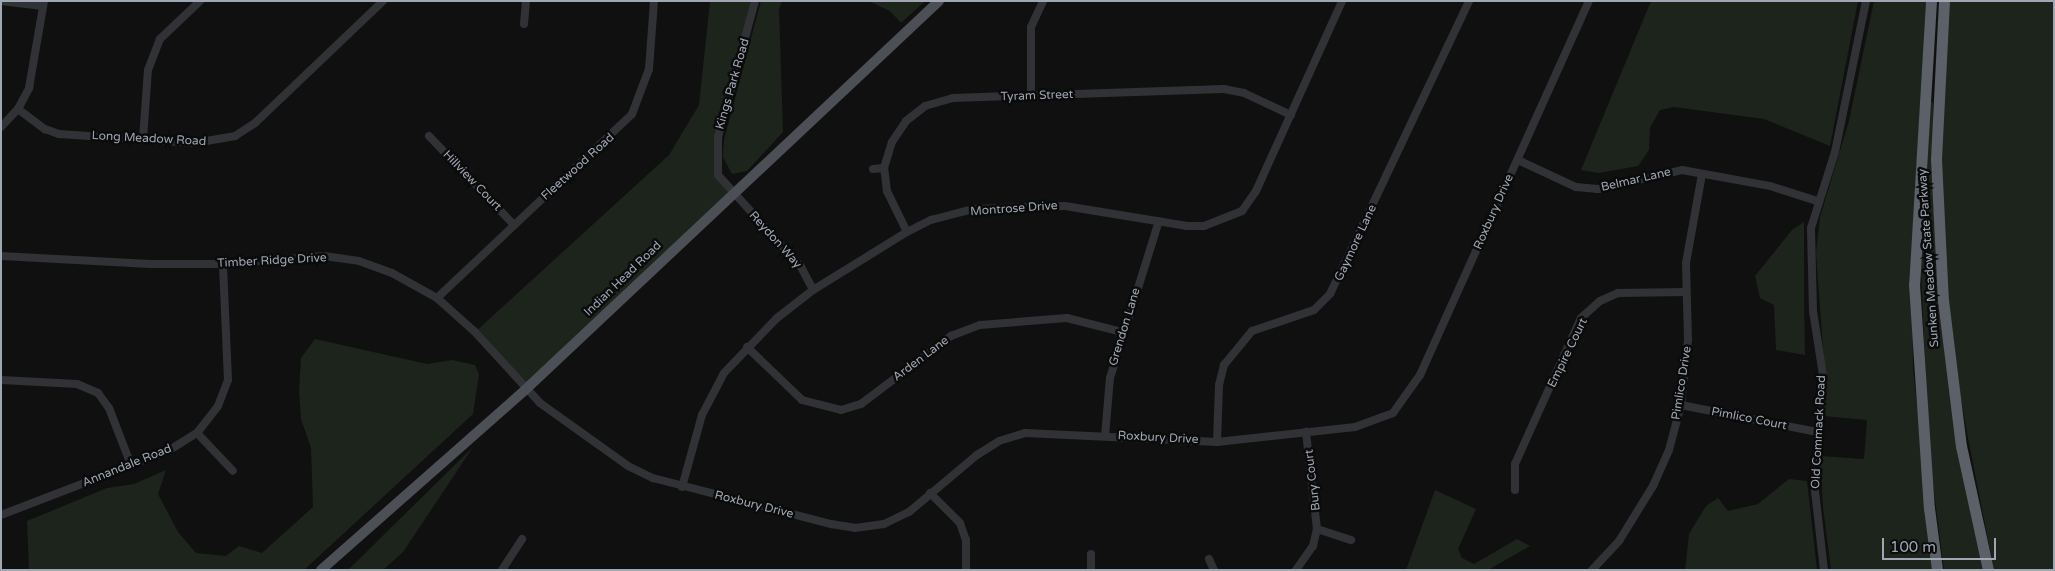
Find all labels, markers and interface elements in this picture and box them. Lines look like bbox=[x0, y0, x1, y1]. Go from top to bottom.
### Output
street label: Kings Park Road bbox=[713, 37, 753, 131]
street label: Tyram Street bbox=[1000, 88, 1074, 104]
street label: Long Meadow Road bbox=[91, 129, 207, 149]
street label: Fleetwood Road bbox=[539, 130, 617, 204]
street label: Hillview Court bbox=[440, 148, 504, 214]
street label: Belmar Lane bbox=[1600, 165, 1672, 195]
street label: Sunken Meadow State Parkway bbox=[1916, 168, 1942, 348]
street label: Roxbury Drive bbox=[1471, 172, 1517, 252]
street label: Montrose Drive bbox=[970, 199, 1058, 219]
street label: Gaymore Lane bbox=[1332, 203, 1380, 283]
street label: Reydon Way bbox=[746, 209, 804, 271]
street label: Indian Head Road bbox=[581, 239, 665, 319]
street label: Timber Ridge Drive bbox=[217, 251, 327, 271]
street label: Grendon Lane bbox=[1106, 286, 1144, 368]
street label: Empire Court bbox=[1545, 316, 1591, 390]
street label: Arden Lane bbox=[890, 333, 952, 385]
street label: Pimlico Drive bbox=[1669, 345, 1695, 421]
street label: Old Commack Road bbox=[1809, 375, 1829, 489]
street label: Pimlico Court bbox=[1710, 405, 1788, 433]
street label: Roxbury Drive bbox=[1117, 429, 1199, 447]
street label: Annandale Road bbox=[80, 442, 174, 490]
street label: Bury Court bbox=[1302, 449, 1324, 511]
street label: Roxbury Drive bbox=[713, 488, 795, 522]
scale bar bbox=[1885, 528, 1999, 560]
text: 100 m bbox=[1890, 538, 1936, 556]

